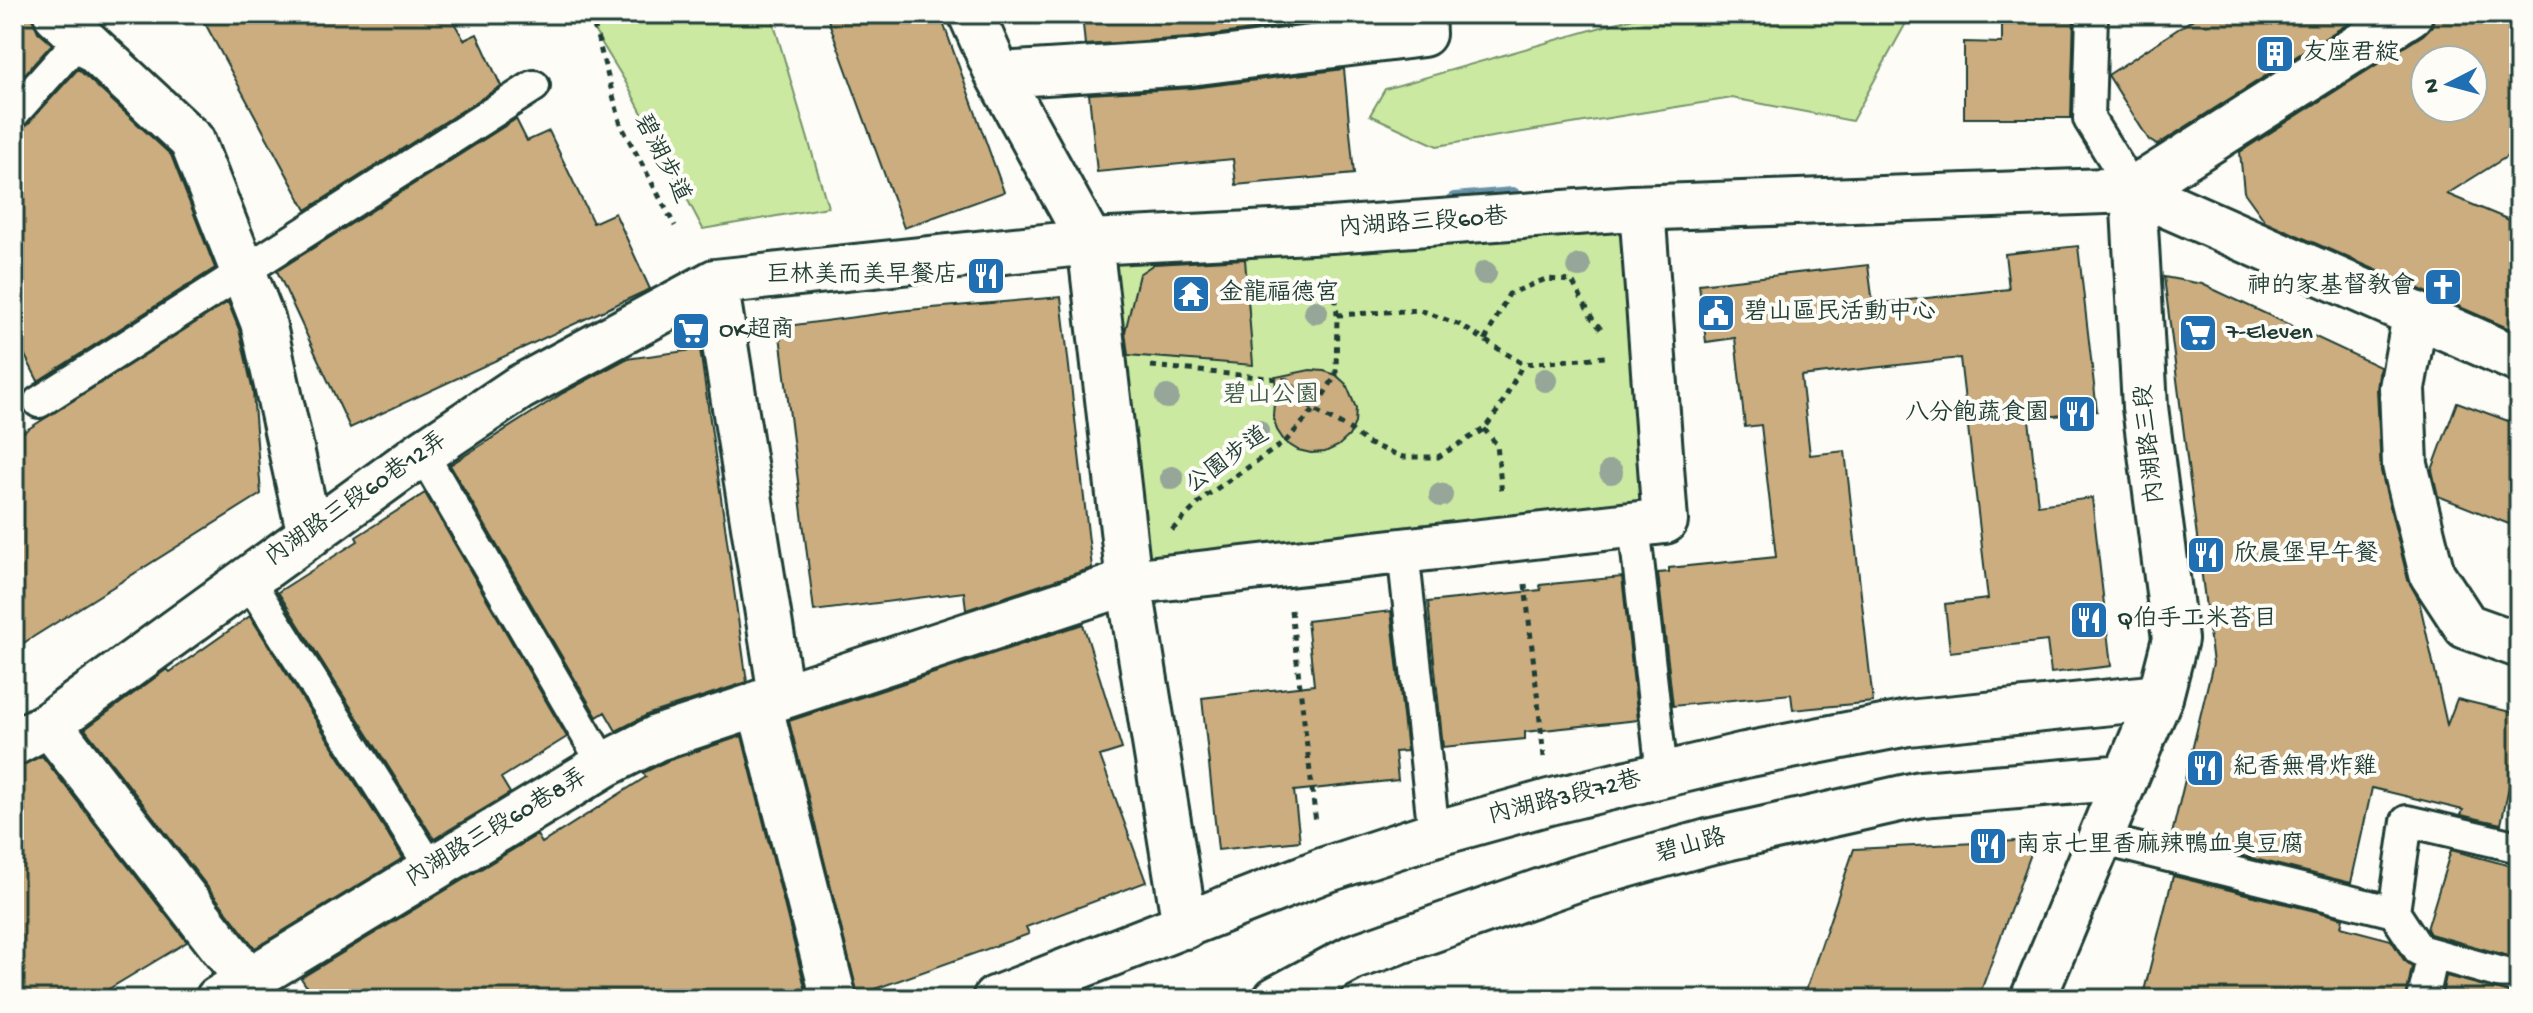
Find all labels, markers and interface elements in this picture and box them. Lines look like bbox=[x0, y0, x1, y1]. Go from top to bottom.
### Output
building icon: 友座君綻 bbox=[2254, 33, 2296, 75]
place label: 友座君綻 bbox=[2303, 39, 2399, 69]
north arrow bbox=[2409, 44, 2489, 124]
text: N bbox=[2419, 77, 2447, 94]
street label: 碧湖步道 bbox=[626, 109, 697, 208]
street label: 內湖路三段60巷 bbox=[1337, 202, 1509, 244]
restaurant icon: 巨林美而美早餐店 bbox=[965, 255, 1007, 297]
place label: 巨林美而美早餐店 bbox=[766, 261, 958, 291]
church icon: 神的家基督教會 bbox=[2422, 266, 2464, 308]
place label: 神的家基督教會 bbox=[2247, 271, 2415, 302]
temple icon: 金龍福德宮 bbox=[1170, 273, 1212, 315]
place label: 金龍福德宮 bbox=[1219, 279, 1339, 309]
public building icon: 碧山區民活動中心 bbox=[1695, 292, 1737, 334]
place label: 碧山區民活動中心 bbox=[1744, 298, 1936, 328]
supermarket icon: OK超商 bbox=[670, 310, 712, 352]
supermarket icon: 7-Eleven bbox=[2177, 312, 2219, 354]
place label: OK超商 bbox=[719, 316, 795, 346]
place label: 7-Eleven bbox=[2225, 319, 2314, 348]
park label: 碧山公園 bbox=[1223, 381, 1319, 411]
street label: 內湖路三段 bbox=[2128, 383, 2172, 505]
restaurant icon: 八分飽蔬食園 bbox=[2056, 393, 2098, 435]
place label: 八分飽蔬食園 bbox=[1905, 399, 2049, 429]
street label: 公園步道 bbox=[1180, 420, 1275, 501]
street label: 內湖路三段60巷12弄 bbox=[259, 425, 453, 574]
restaurant icon: 欣晨堡早午餐 bbox=[2185, 534, 2227, 576]
place label: 欣晨堡早午餐 bbox=[2234, 540, 2378, 570]
restaurant icon: Q伯手工米苔目 bbox=[2068, 599, 2110, 641]
place label: Q伯手工米苔目 bbox=[2117, 605, 2277, 635]
restaurant icon: 紀香無骨炸雞 bbox=[2184, 747, 2226, 789]
place label: 紀香無骨炸雞 bbox=[2233, 753, 2377, 783]
street label: 內湖路三段60巷8弄 bbox=[400, 762, 593, 895]
street label: 內湖路3段72巷 bbox=[1485, 764, 1645, 832]
street label: 碧山路 bbox=[1652, 822, 1730, 870]
restaurant icon: 南京七里香麻辣鴨血臭豆腐 bbox=[1967, 825, 2009, 867]
place label: 南京七里香麻辣鴨血臭豆腐 bbox=[2016, 831, 2304, 861]

